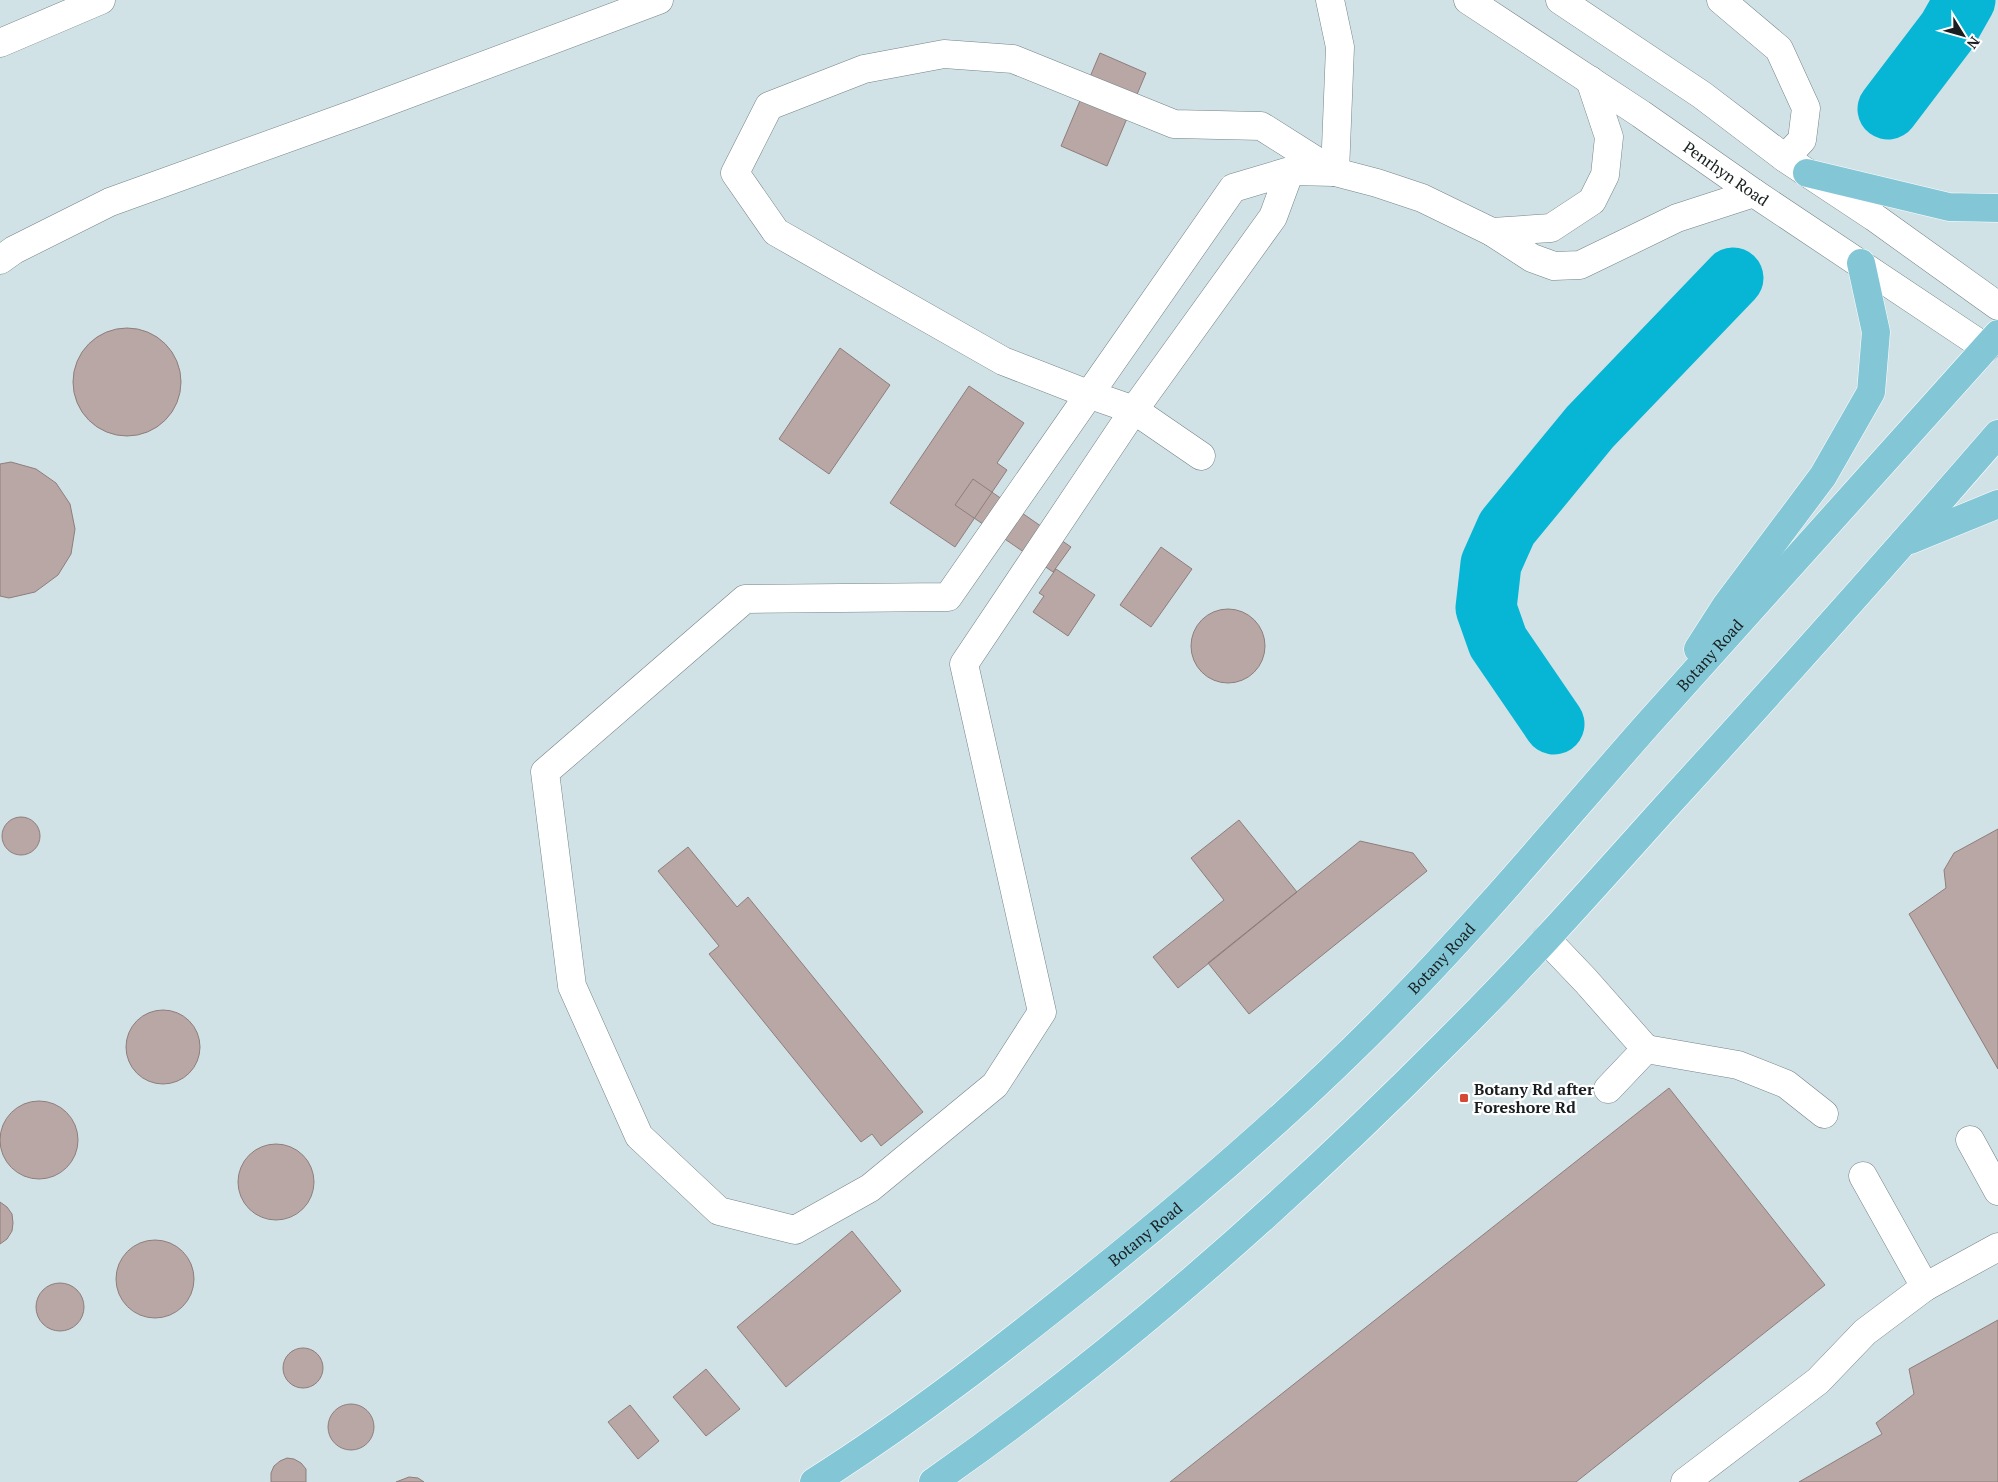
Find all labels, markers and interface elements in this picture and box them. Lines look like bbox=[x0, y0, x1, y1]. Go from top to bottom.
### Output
north arrow bbox=[1938, 10, 1988, 60]
text: N bbox=[1963, 33, 1985, 53]
street label: Penrhyn Road bbox=[1679, 136, 1773, 211]
street label: Botany Road bbox=[1672, 614, 1748, 696]
street label: Botany Road bbox=[1403, 918, 1480, 999]
place label: Botany Rd after Foreshore Rd bbox=[1474, 1078, 1594, 1118]
marker: Botany Rd after Foreshore Rd bbox=[1458, 1092, 1470, 1104]
street label: Botany Road bbox=[1104, 1197, 1187, 1271]

